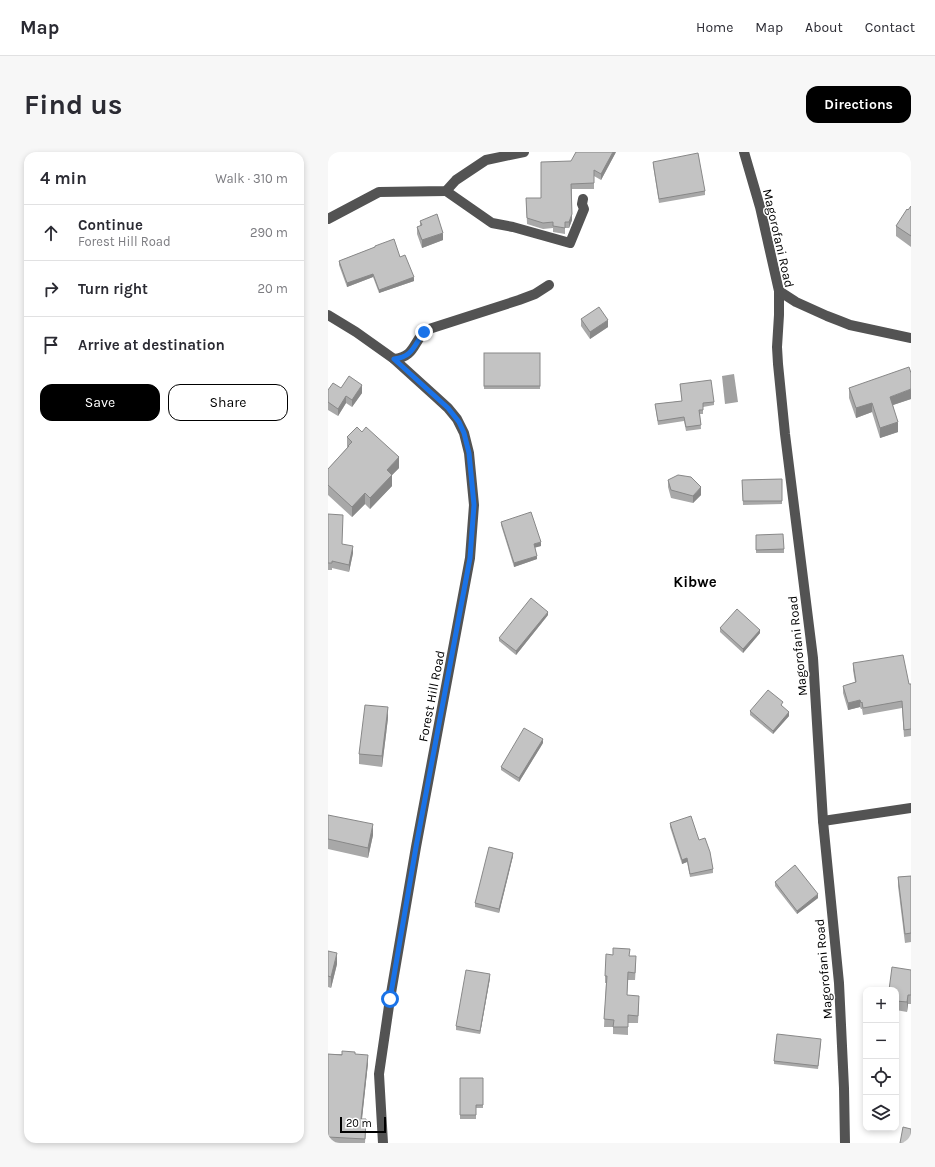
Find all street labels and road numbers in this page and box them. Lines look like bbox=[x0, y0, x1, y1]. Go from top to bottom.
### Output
street label: Magorofani Road bbox=[760, 187, 797, 289]
street label: Magorofani Road bbox=[785, 595, 810, 697]
street label: Forest Hill Road bbox=[415, 649, 448, 743]
street label: Magorofani Road bbox=[812, 918, 835, 1020]

